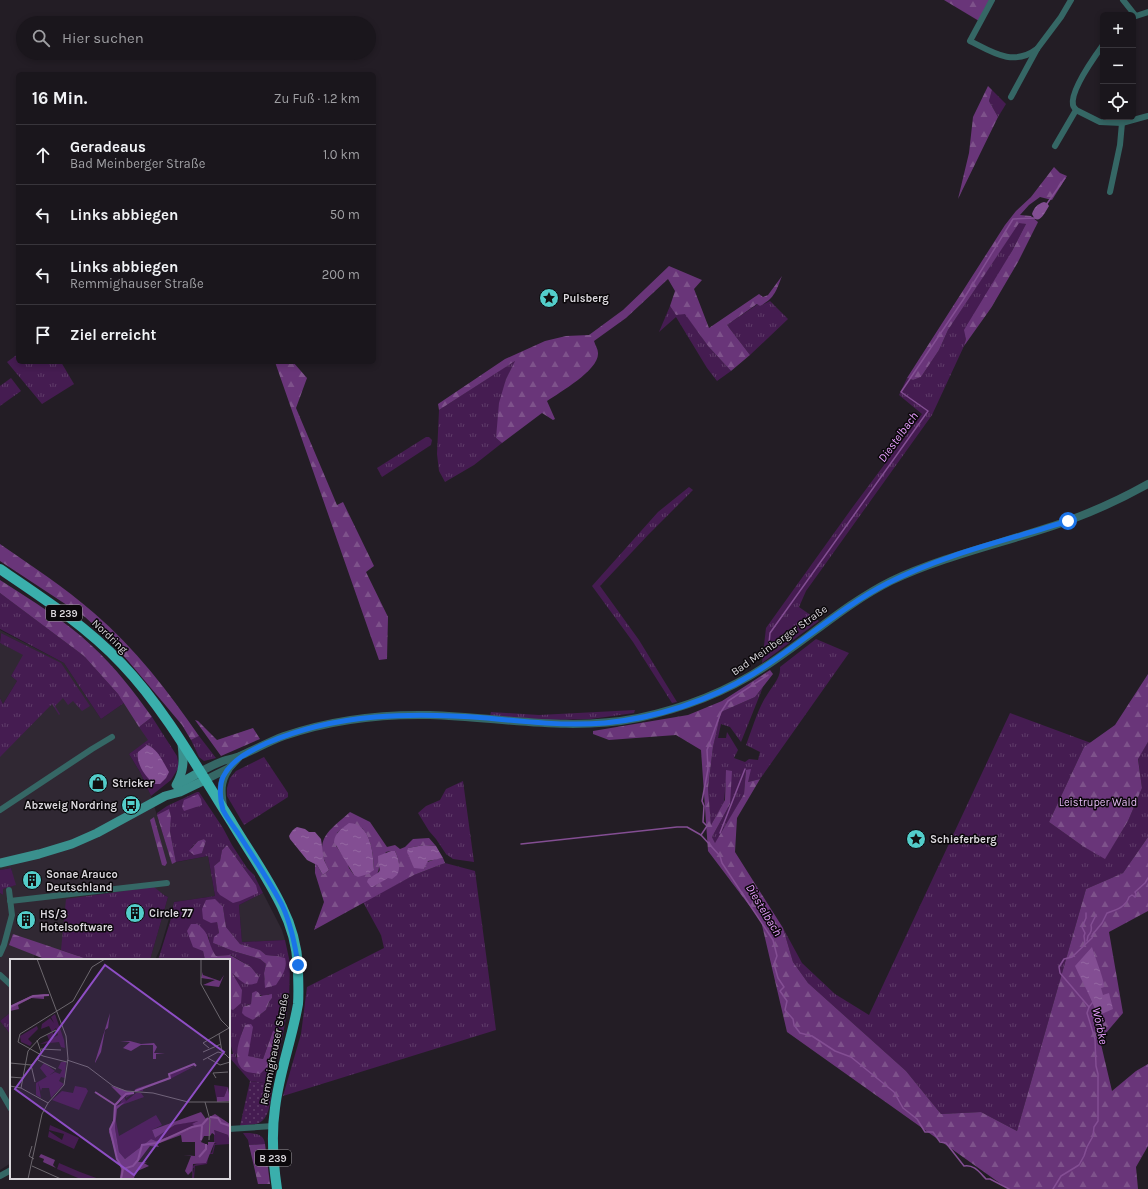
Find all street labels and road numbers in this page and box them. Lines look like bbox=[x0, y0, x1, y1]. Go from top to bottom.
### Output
street label: Bad Meinberger Straße bbox=[729, 602, 830, 679]
road number: B 239 bbox=[46, 605, 82, 621]
street label: Nordring bbox=[89, 617, 131, 657]
street label: Remmighauser Straße bbox=[257, 992, 292, 1106]
road number: B 239 bbox=[255, 1150, 291, 1166]

